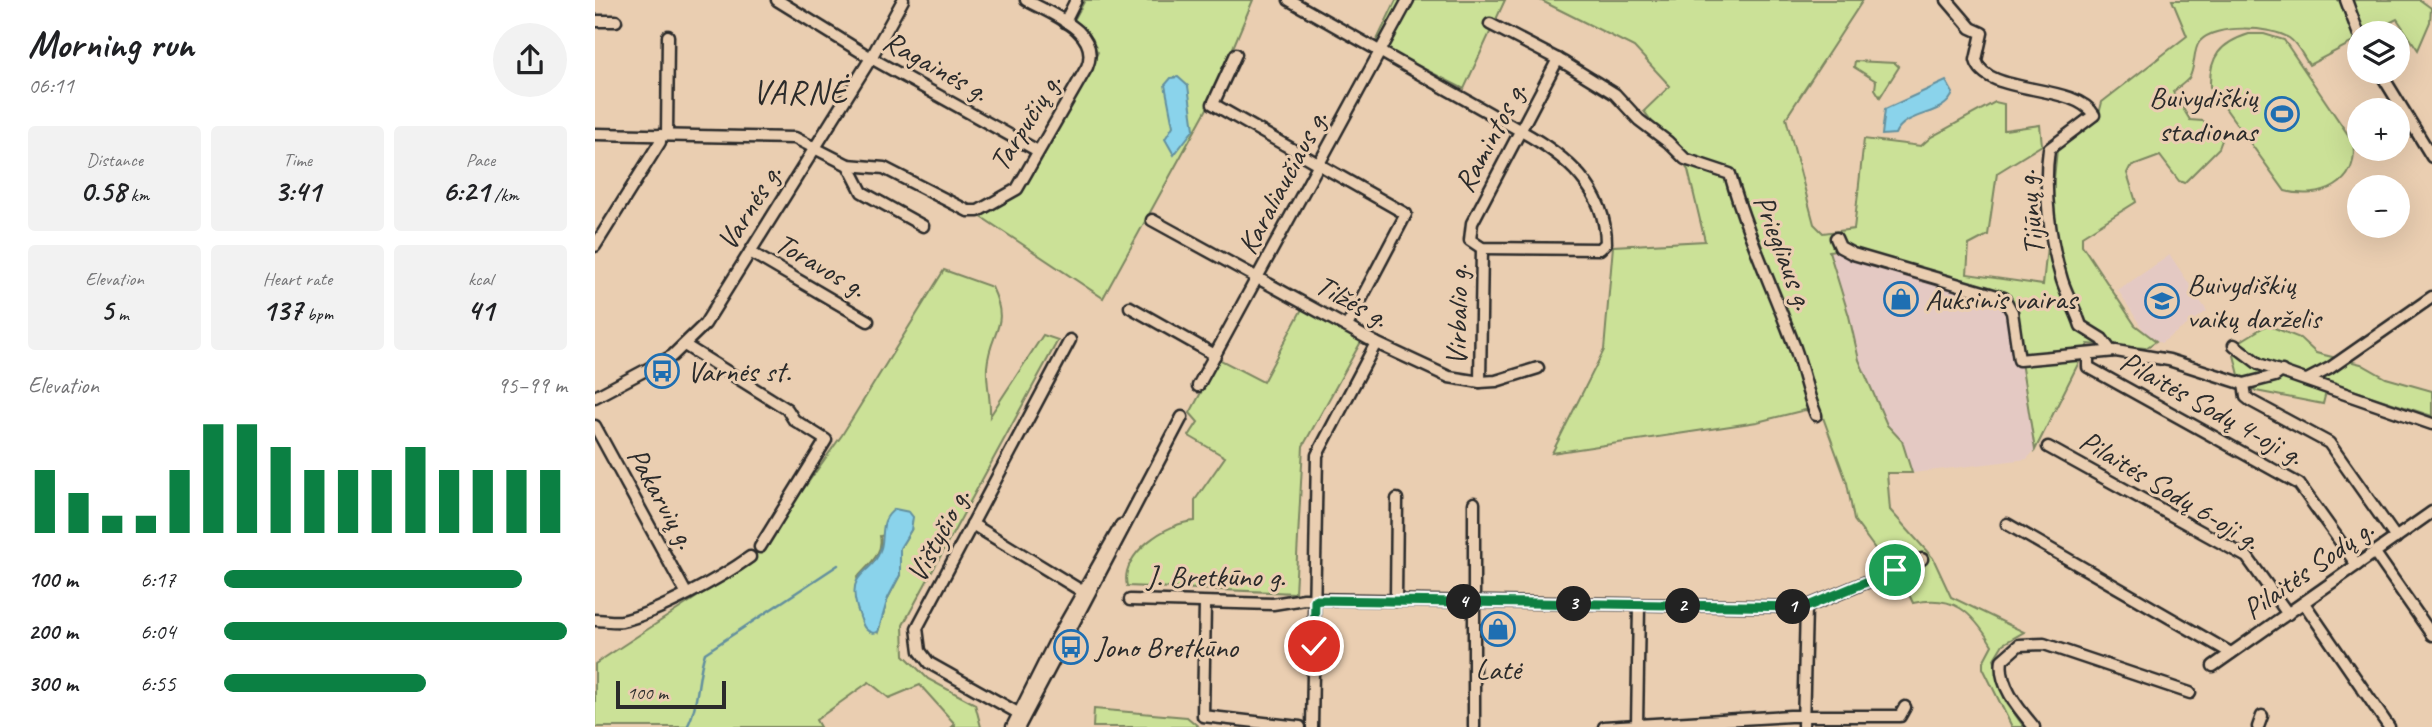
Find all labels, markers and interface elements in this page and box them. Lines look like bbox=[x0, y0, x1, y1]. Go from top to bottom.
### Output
text: Morning run bbox=[28, 21, 194, 68]
map controls bbox=[2347, 21, 2410, 238]
button: layers bbox=[2347, 21, 2410, 84]
street label: Ragainės g. bbox=[877, 22, 995, 110]
button: share bbox=[493, 23, 567, 97]
street label: Tarpučių g. bbox=[980, 66, 1070, 178]
text: 06:11 bbox=[28, 71, 74, 100]
district label: VARNĖ bbox=[753, 71, 851, 113]
street label: Ramintos g. bbox=[1445, 75, 1535, 199]
place label: Buivydiškių stadionas bbox=[2149, 78, 2260, 150]
sports icon: Buivydiškių stadionas bbox=[2263, 95, 2301, 133]
button: + bbox=[2347, 98, 2410, 161]
street label: Karaliaučiaus g. bbox=[1228, 103, 1336, 261]
text: Distance bbox=[86, 148, 143, 172]
text: Time bbox=[283, 148, 312, 172]
text: Pace bbox=[466, 148, 495, 172]
street label: Varnės g. bbox=[708, 157, 790, 257]
street label: Tijūnų g. bbox=[2007, 169, 2053, 257]
text: 0.58 bbox=[80, 172, 126, 210]
text: 3:41 bbox=[274, 172, 321, 210]
text: 6:21 bbox=[442, 172, 489, 210]
button: − bbox=[2347, 175, 2410, 238]
text: km bbox=[126, 183, 149, 207]
text: /km bbox=[489, 183, 519, 207]
street label: Priegliaus g. bbox=[1745, 189, 1823, 315]
street label: Toravos g. bbox=[769, 224, 873, 306]
street label: Virbalio g. bbox=[1437, 264, 1477, 366]
place label: Buivydiškių vaikų darželis bbox=[2187, 265, 2324, 337]
street label: Tilžės g. bbox=[1309, 266, 1395, 336]
text: Elevation bbox=[85, 267, 144, 291]
text: Heart rate bbox=[263, 267, 332, 291]
text: kcal bbox=[468, 267, 493, 291]
shop icon: Auksinis vairas bbox=[1882, 280, 1920, 318]
place label: Auksinis vairas bbox=[1925, 280, 2079, 318]
school or university icon: Buivydiškių vaikų darželis bbox=[2143, 282, 2181, 320]
text: 5 bbox=[100, 291, 113, 329]
text: 137 bbox=[262, 291, 302, 329]
text: 41 bbox=[467, 291, 494, 329]
text: m bbox=[113, 302, 129, 326]
text: bpm bbox=[302, 302, 333, 326]
street label: Pilaitės Sodų 4-oji g. bbox=[2114, 342, 2310, 474]
bus stop icon: Varnės st. bbox=[643, 352, 681, 390]
place label: Varnės st. bbox=[687, 352, 791, 390]
text: Elevation bbox=[28, 371, 99, 400]
text: 95–99 m bbox=[497, 371, 567, 400]
street label: Pilaitės Sodų 6-oji g. bbox=[2073, 421, 2267, 559]
street label: Pakarvių g. bbox=[619, 441, 705, 555]
street label: Vištyčio g. bbox=[897, 481, 979, 589]
street label: Pilaitės Sodų g. bbox=[2235, 510, 2381, 628]
pin bbox=[1865, 540, 1925, 600]
icon: arrive bbox=[1876, 551, 1914, 589]
street label: J. Bretkūno g. bbox=[1145, 557, 1285, 595]
text: 100 m bbox=[28, 565, 78, 594]
text: 6:17 bbox=[140, 565, 176, 594]
pin: 4 bbox=[1447, 584, 1481, 620]
pin: 3 bbox=[1557, 586, 1591, 622]
pin: 2 bbox=[1665, 588, 1701, 624]
text: 4 bbox=[1459, 589, 1468, 613]
pin: 1 bbox=[1775, 590, 1811, 624]
text: 3 bbox=[1569, 591, 1578, 615]
text: 2 bbox=[1678, 593, 1687, 617]
text: 1 bbox=[1788, 594, 1797, 618]
shop icon: Latė bbox=[1479, 610, 1517, 648]
pin bbox=[1284, 616, 1344, 676]
text: 200 m bbox=[28, 617, 78, 646]
text: 6:04 bbox=[140, 617, 176, 646]
icon: check bbox=[1295, 627, 1333, 665]
bus stop icon: Jono Bretkūno bbox=[1052, 628, 1090, 666]
place label: Jono Bretkūno bbox=[1093, 628, 1239, 666]
place label: Latė bbox=[1475, 650, 1524, 688]
text: 300 m bbox=[28, 669, 78, 698]
text: 6:55 bbox=[140, 669, 176, 698]
scale bar bbox=[616, 678, 726, 710]
text: 100 m bbox=[627, 681, 668, 705]

